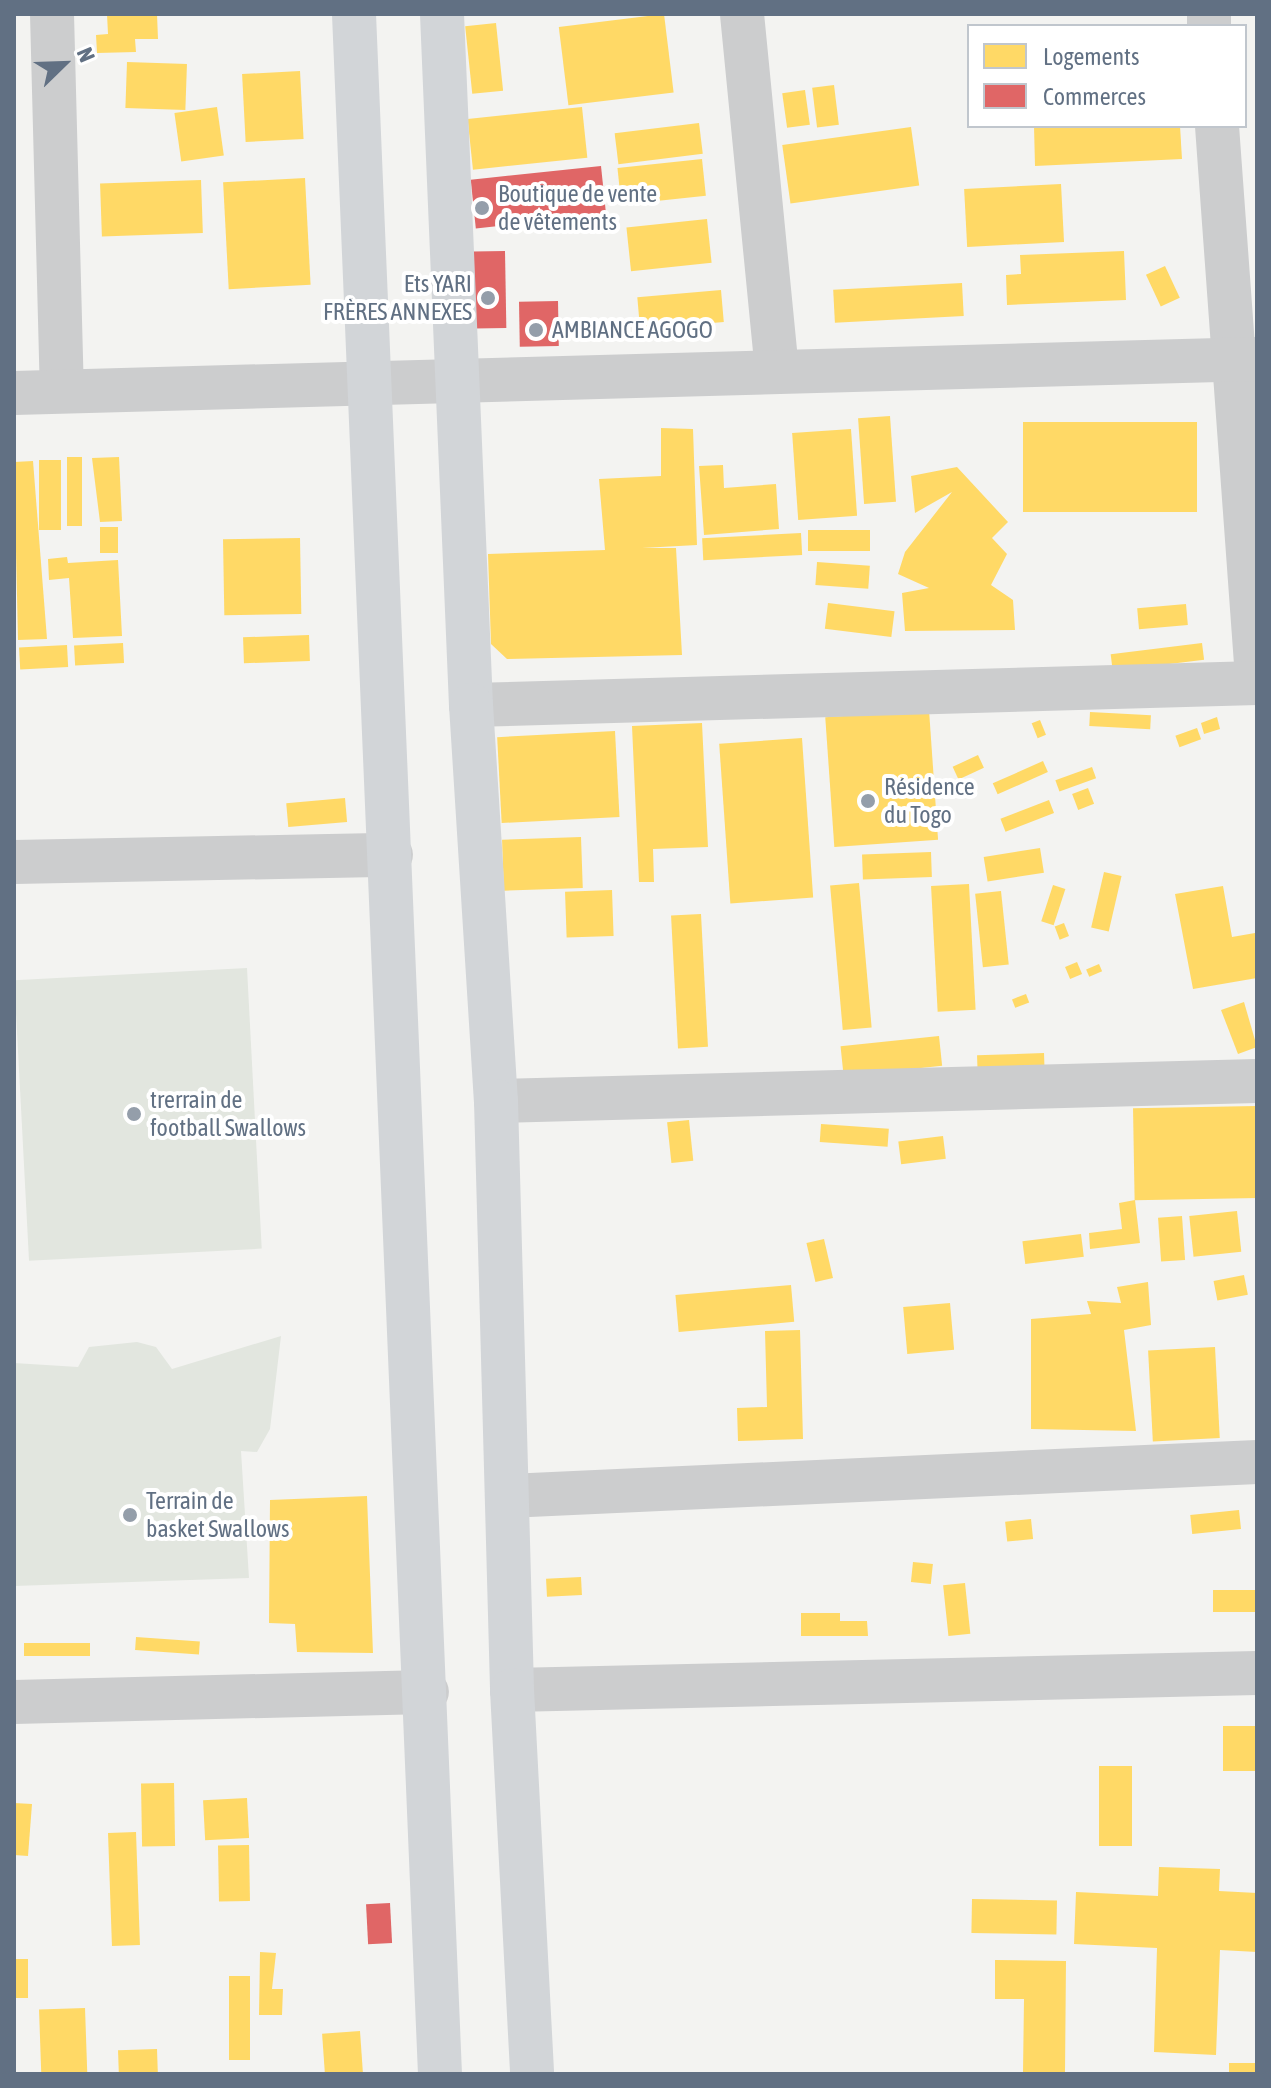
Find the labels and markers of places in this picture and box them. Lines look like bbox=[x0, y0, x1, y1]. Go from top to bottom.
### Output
place label: Boutique de vente de vêtements bbox=[498, 180, 657, 236]
marker: Boutique de vente de vêtements bbox=[473, 199, 491, 217]
place label: Ets YARI FRÈRES ANNEXES bbox=[323, 270, 472, 326]
marker: Ets YARI FRÈRES ANNEXES bbox=[479, 289, 497, 307]
place label: AMBIANCE AGOGO bbox=[552, 316, 713, 344]
marker: AMBIANCE AGOGO bbox=[527, 321, 545, 339]
place label: Résidence du Togo bbox=[884, 773, 975, 829]
marker: Résidence du Togo bbox=[859, 792, 877, 810]
place label: trerrain de football Swallows bbox=[150, 1086, 306, 1142]
marker: trerrain de football Swallows bbox=[125, 1105, 143, 1123]
place label: Terrain de basket Swallows bbox=[146, 1487, 290, 1543]
marker: Terrain de basket Swallows bbox=[121, 1506, 139, 1524]

